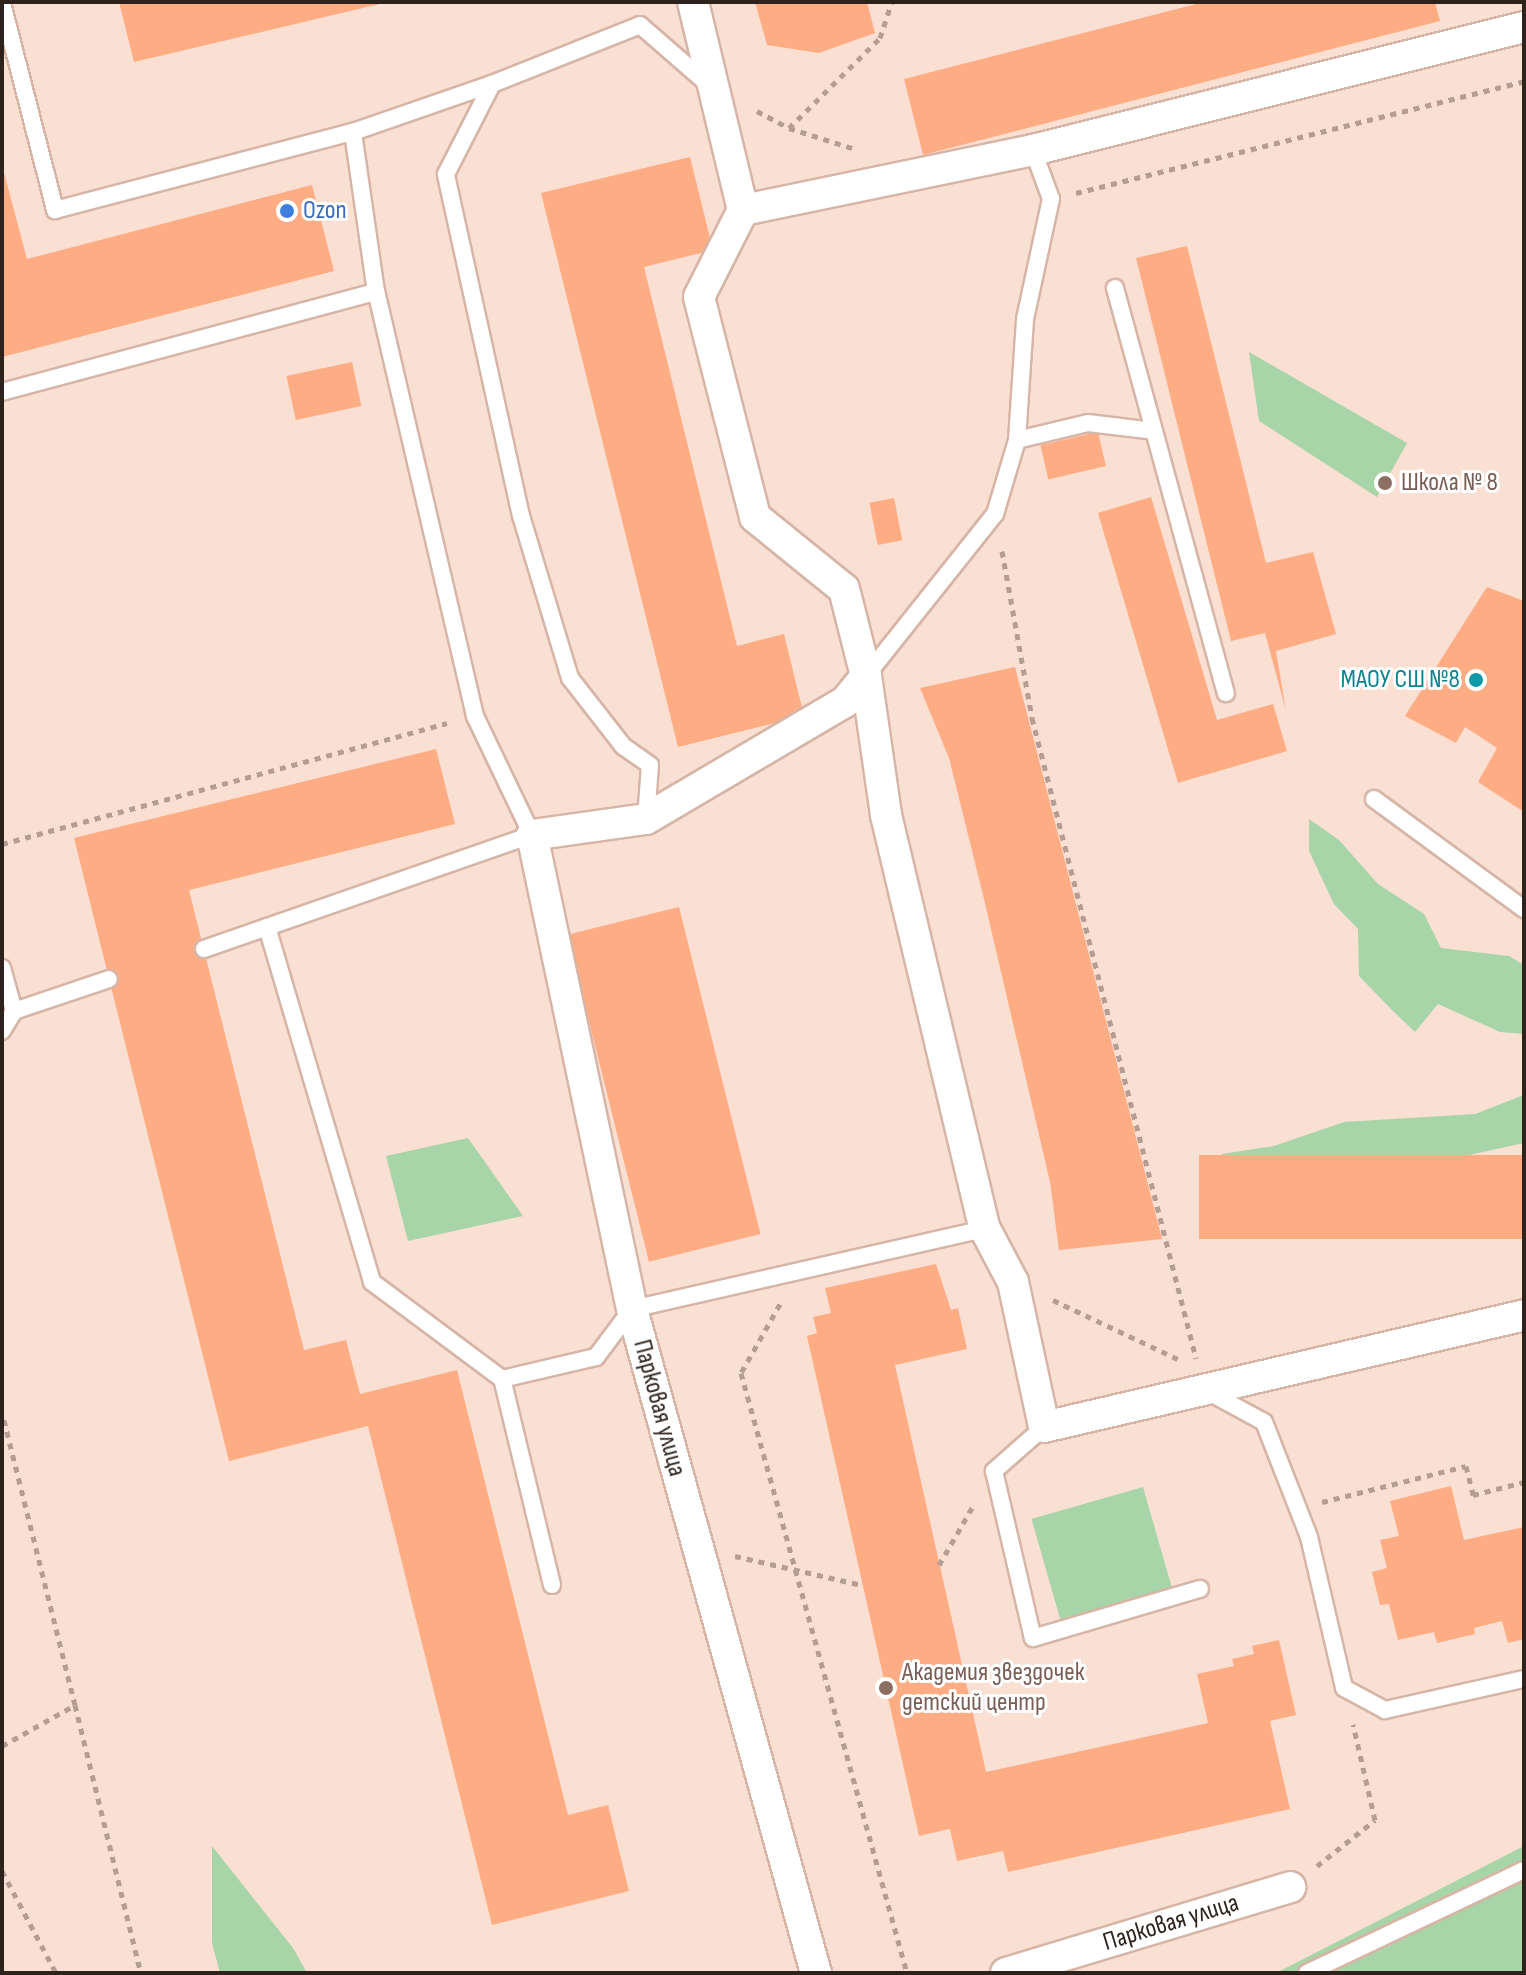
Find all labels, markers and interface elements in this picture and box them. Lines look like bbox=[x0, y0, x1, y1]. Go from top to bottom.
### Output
place label: Ozon bbox=[303, 195, 347, 227]
marker: Ozon bbox=[278, 202, 296, 220]
place label: Школа № 8 bbox=[1401, 467, 1498, 499]
marker: Школа № 8 bbox=[1376, 474, 1394, 492]
place label: МАОУ СШ №8 bbox=[1341, 664, 1460, 696]
marker: МАОУ СШ №8 bbox=[1467, 671, 1485, 689]
street label: Парковая улица bbox=[626, 1336, 692, 1480]
place label: Академия звездочек детский центр bbox=[902, 1657, 1085, 1718]
marker: Академия звездочек детский центр bbox=[877, 1679, 895, 1697]
street label: Парковая улица bbox=[1099, 1888, 1243, 1958]

